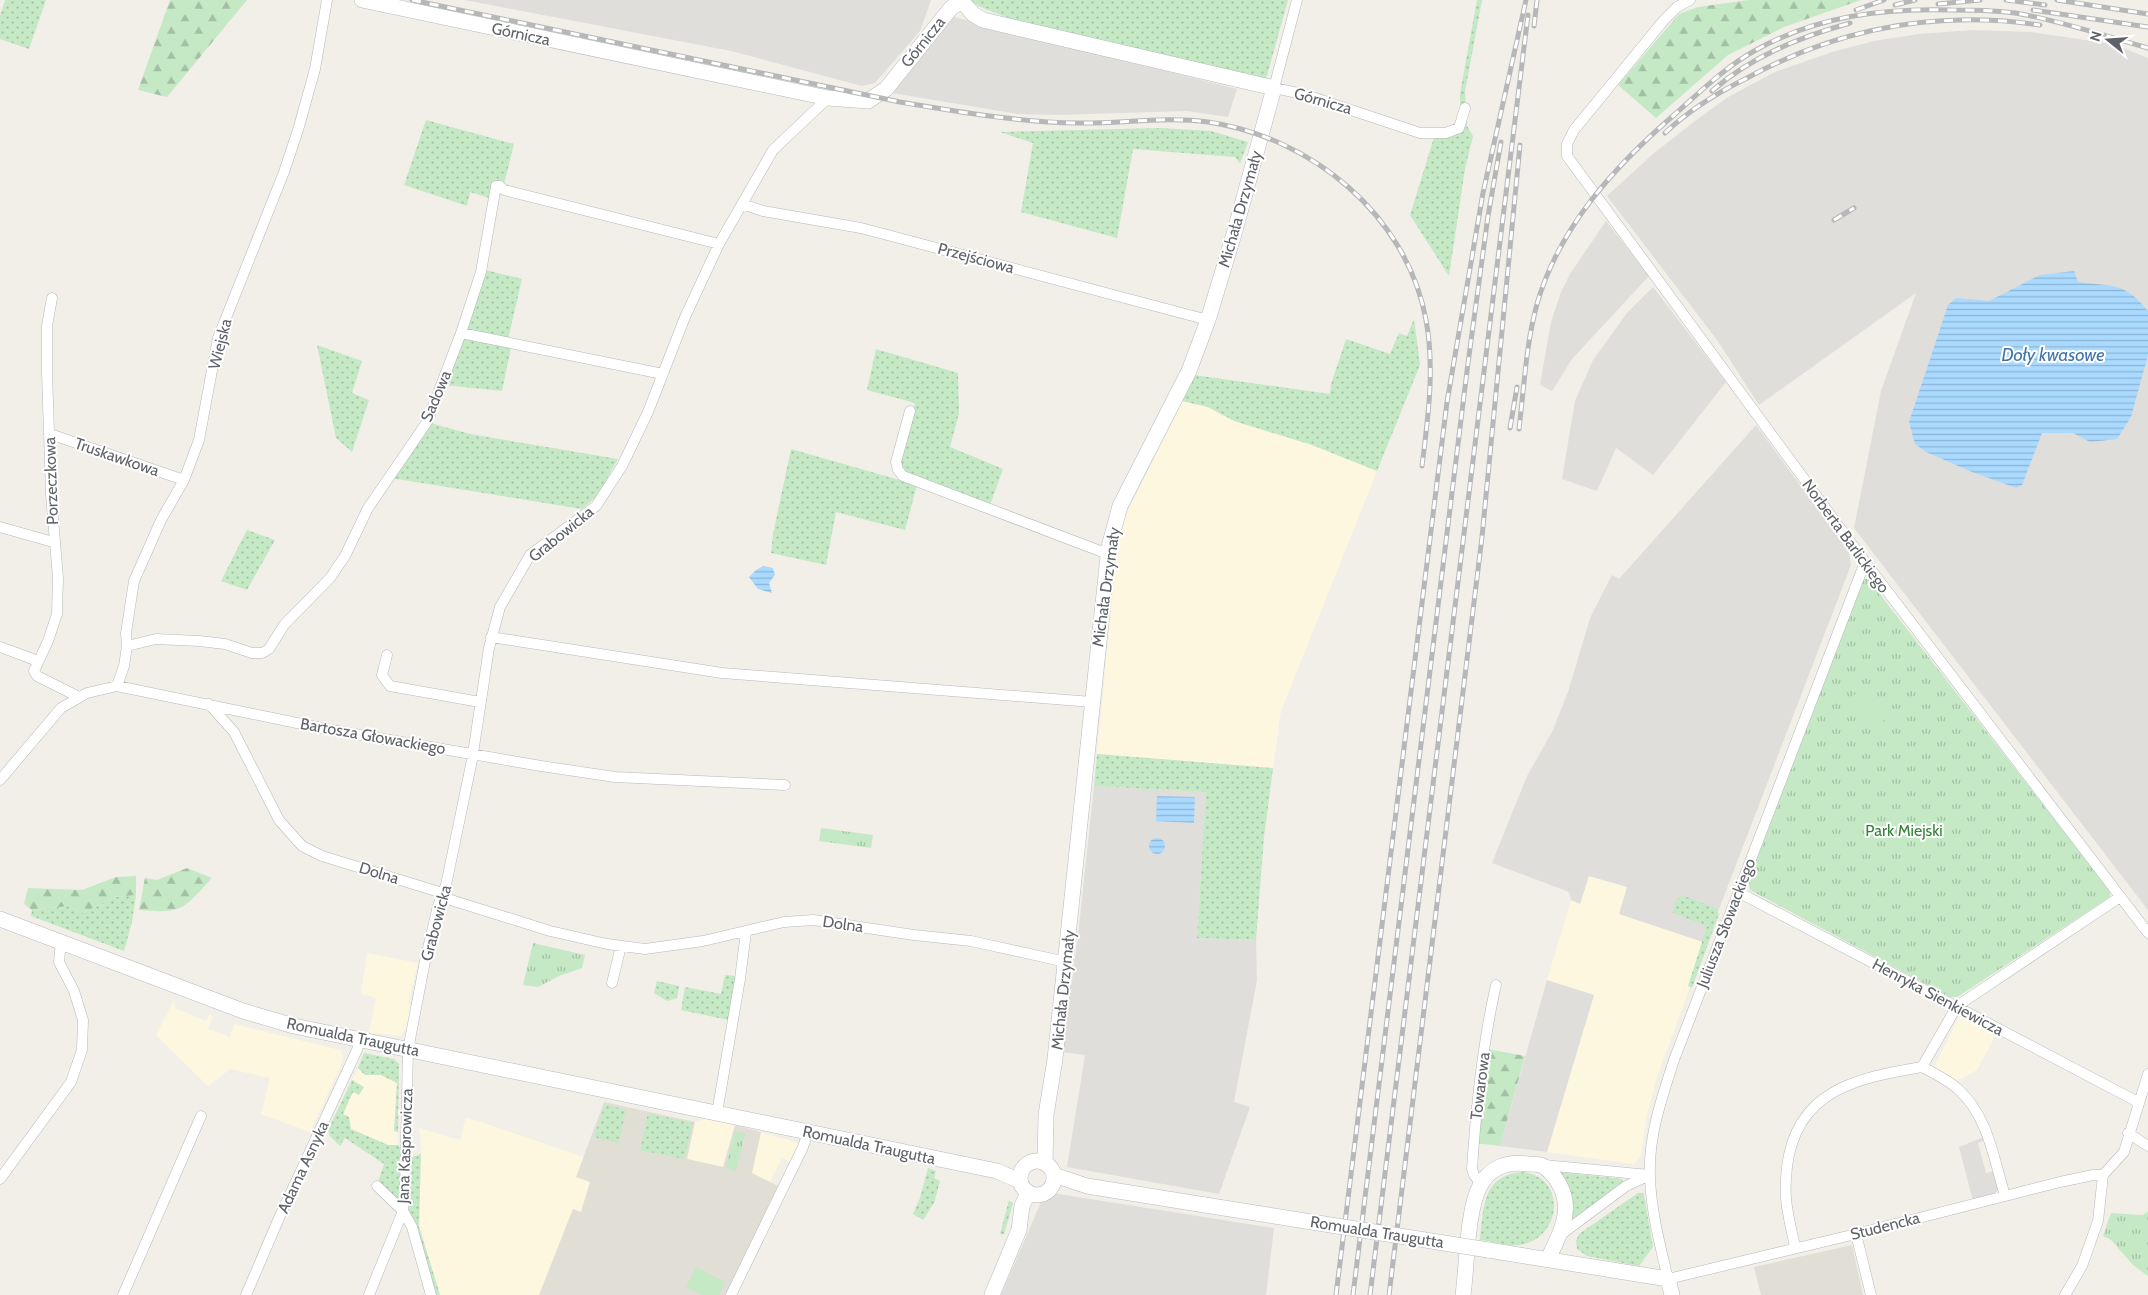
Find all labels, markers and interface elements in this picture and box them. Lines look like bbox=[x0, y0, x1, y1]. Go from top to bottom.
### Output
street label: Górnicza bbox=[897, 13, 949, 71]
north arrow bbox=[2083, 15, 2133, 65]
street label: Górnicza bbox=[490, 19, 552, 50]
text: N bbox=[2086, 29, 2106, 44]
street label: Górnicza bbox=[1292, 84, 1354, 118]
street label: Michała Drzymały bbox=[1214, 148, 1266, 270]
street label: Przejściowa bbox=[936, 239, 1017, 277]
street label: Wiejska bbox=[205, 316, 236, 371]
water label: Doły kwasowe bbox=[2001, 344, 2105, 366]
street label: Sadowa bbox=[417, 367, 455, 424]
street label: Truskawkowa bbox=[72, 434, 162, 480]
street label: Porzeczkowa bbox=[40, 436, 62, 525]
street label: Norberta Barlickiego bbox=[1798, 475, 1894, 597]
street label: Grabowicka bbox=[525, 502, 597, 566]
street label: Michała Drzymały bbox=[1088, 526, 1124, 648]
street label: Bartosza Głowackiego bbox=[299, 714, 447, 758]
park label: Park Miejski bbox=[1865, 821, 1943, 840]
street label: Juliusza Słowackiego bbox=[1692, 855, 1760, 991]
street label: Dolna bbox=[357, 858, 402, 888]
street label: Grabowicka bbox=[417, 883, 455, 963]
street label: Dolna bbox=[822, 912, 865, 936]
street label: Michała Drzymały bbox=[1047, 929, 1079, 1051]
street label: Henryka Sienkiewicza bbox=[1869, 954, 2007, 1040]
street label: Romualda Traugutta bbox=[285, 1014, 421, 1060]
street label: Towarowa bbox=[1466, 1051, 1494, 1121]
street label: Jana Kasprowicza bbox=[393, 1088, 417, 1205]
street label: Adama Asnyka bbox=[273, 1118, 333, 1216]
street label: Romualda Traugutta bbox=[801, 1122, 937, 1168]
street label: Studencka bbox=[1848, 1208, 1922, 1244]
street label: Romualda Traugutta bbox=[1309, 1212, 1445, 1252]

